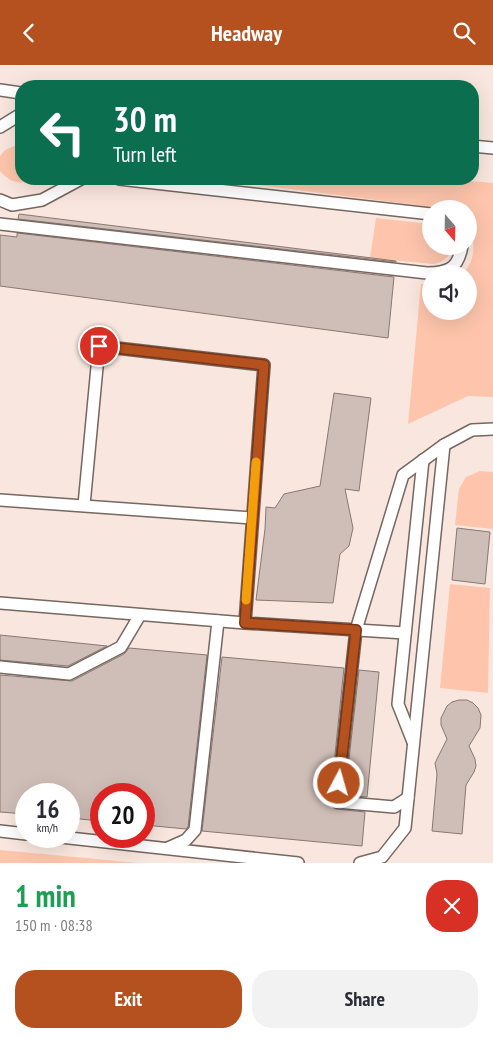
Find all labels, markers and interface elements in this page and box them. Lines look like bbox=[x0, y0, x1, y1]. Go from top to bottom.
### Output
icon: back bbox=[15, 19, 43, 47]
text: Headway bbox=[211, 19, 282, 47]
icon: search bbox=[450, 19, 478, 47]
text: 30 m bbox=[113, 96, 177, 142]
icon: left bbox=[30, 100, 95, 165]
text: Turn left bbox=[113, 140, 177, 168]
north arrow bbox=[422, 200, 478, 255]
map controls bbox=[422, 200, 477, 320]
button: sound bbox=[422, 265, 477, 320]
pin bbox=[78, 325, 120, 367]
icon: arrive bbox=[85, 332, 113, 360]
position arrow bbox=[312, 756, 364, 808]
speed limit sign: 20 bbox=[90, 783, 155, 848]
text: 16 bbox=[36, 793, 59, 825]
text: km/h bbox=[37, 820, 58, 835]
text: 1 min bbox=[15, 876, 76, 915]
button: close bbox=[426, 880, 478, 932]
text: 150 m · 08:38 bbox=[15, 915, 93, 935]
button: Exit bbox=[15, 970, 242, 1028]
button: Share bbox=[252, 970, 478, 1028]

